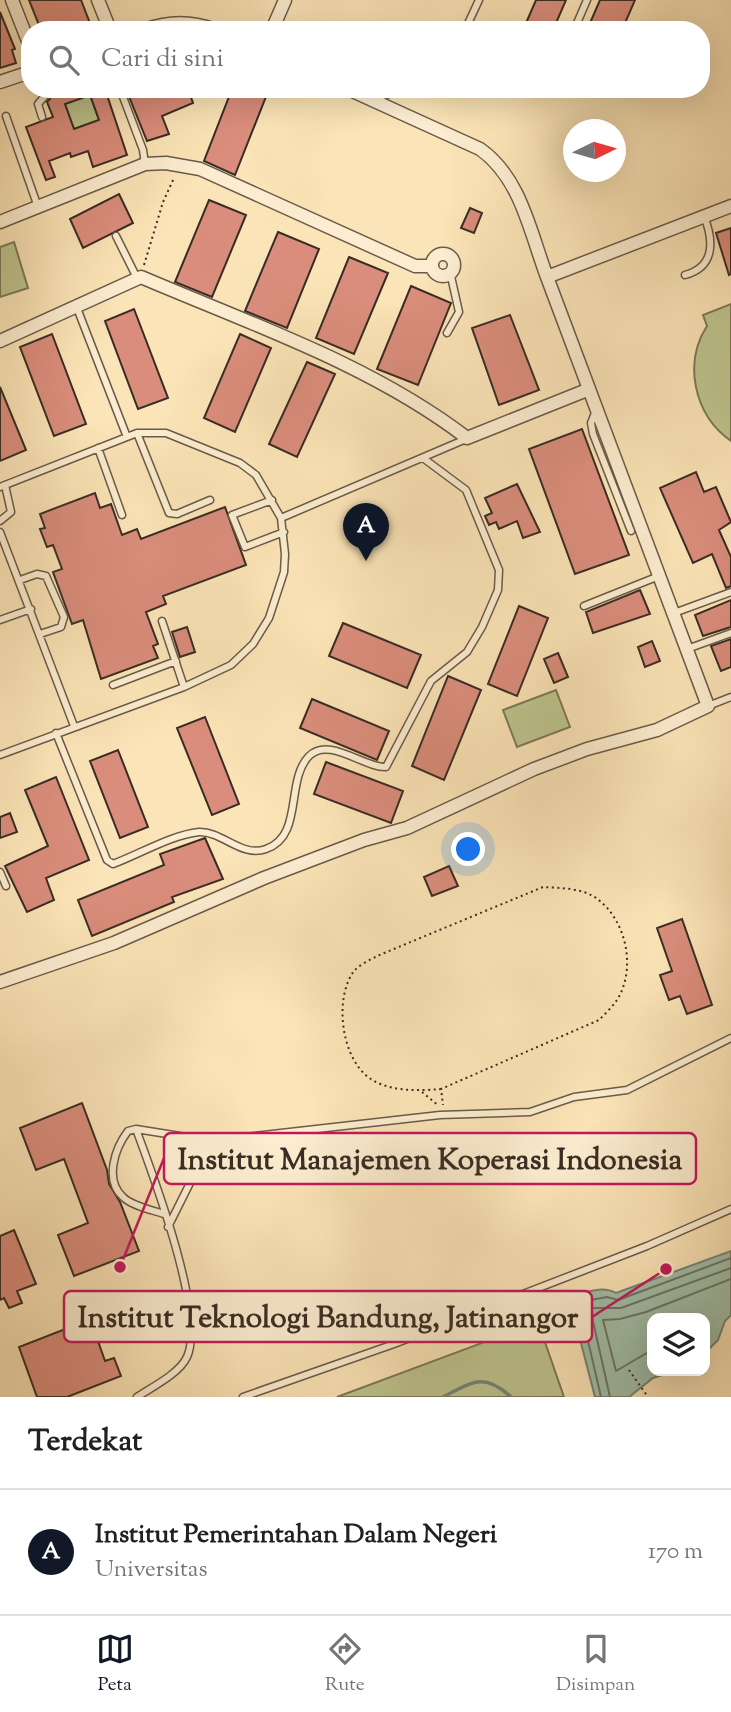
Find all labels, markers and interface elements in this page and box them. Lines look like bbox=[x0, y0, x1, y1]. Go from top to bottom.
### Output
search box bbox=[21, 21, 710, 98]
icon: search bbox=[45, 41, 83, 79]
text: Cari di sini bbox=[101, 41, 224, 78]
north arrow bbox=[563, 119, 626, 182]
pin: A bbox=[343, 503, 389, 561]
your location bbox=[451, 832, 485, 866]
callout: Institut Manajemen Koperasi Indonesia bbox=[164, 1133, 696, 1184]
text: Institut Manajemen Koperasi Indonesia bbox=[178, 1140, 682, 1183]
callout: Institut Teknologi Bandung, Jatinangor bbox=[64, 1291, 592, 1342]
text: Institut Teknologi Bandung, Jatinangor bbox=[78, 1298, 579, 1341]
map controls bbox=[647, 1313, 710, 1376]
button: layers bbox=[647, 1313, 710, 1376]
text: Terdekat bbox=[28, 1421, 142, 1464]
text: Institut Pemerintahan Dalam Negeri bbox=[95, 1517, 497, 1554]
text: A bbox=[42, 1536, 60, 1569]
text: 170 m bbox=[648, 1536, 703, 1569]
text: Universitas bbox=[95, 1554, 207, 1587]
tab: Peta bbox=[96, 1630, 134, 1699]
tab: Rute bbox=[325, 1630, 365, 1699]
tab: Disimpan bbox=[556, 1630, 635, 1699]

